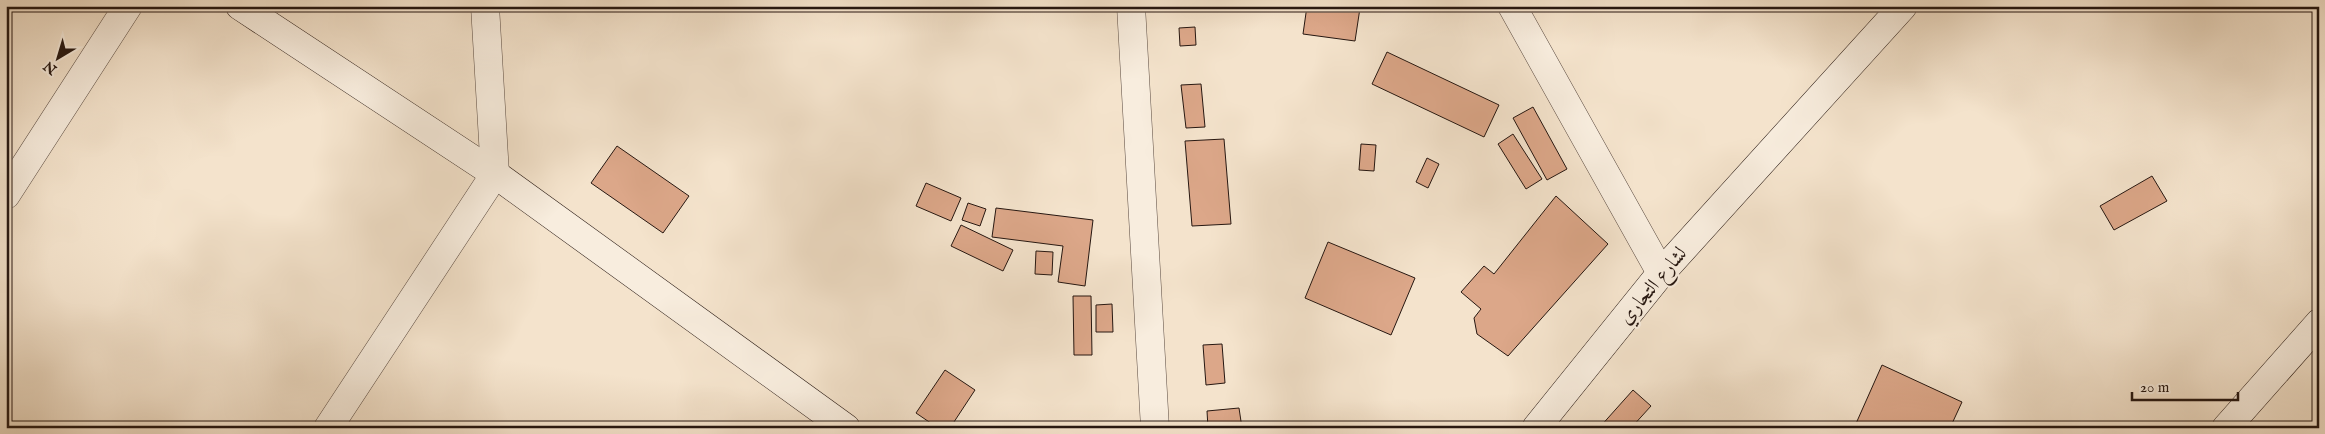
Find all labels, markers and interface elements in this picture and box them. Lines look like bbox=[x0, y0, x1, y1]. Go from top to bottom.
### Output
north arrow bbox=[32, 32, 82, 82]
text: N bbox=[40, 57, 62, 79]
street label: لشارع التجاري bbox=[1613, 242, 1696, 333]
scale bar bbox=[2132, 369, 2239, 401]
text: 20 m bbox=[2140, 378, 2170, 397]

